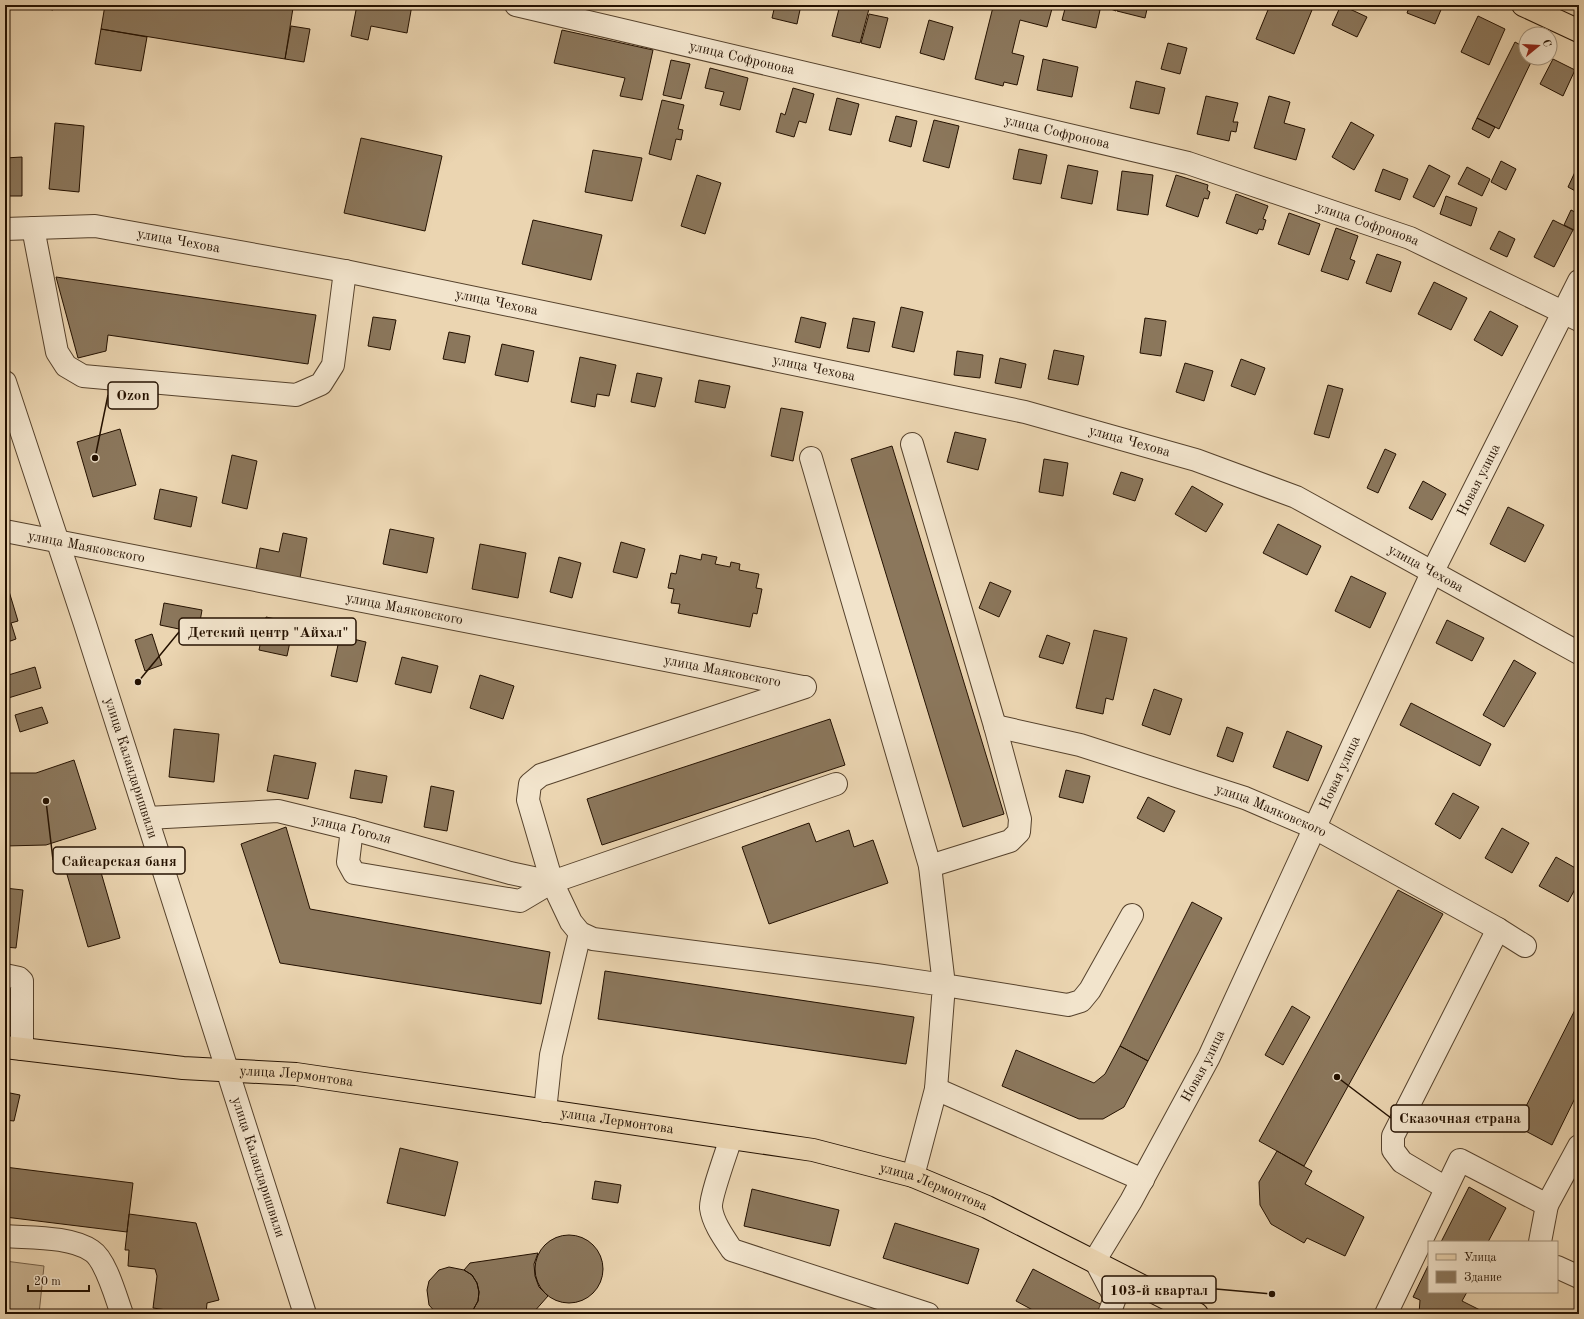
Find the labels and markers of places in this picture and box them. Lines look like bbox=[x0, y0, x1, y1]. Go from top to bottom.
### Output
callout: Ozon bbox=[108, 382, 158, 409]
callout: Детский центр "Айхал" bbox=[179, 618, 356, 645]
callout: Сайсарская баня bbox=[53, 847, 185, 874]
callout: Сказочная страна bbox=[1391, 1105, 1529, 1132]
callout: 103-й квартал bbox=[1102, 1276, 1216, 1303]

